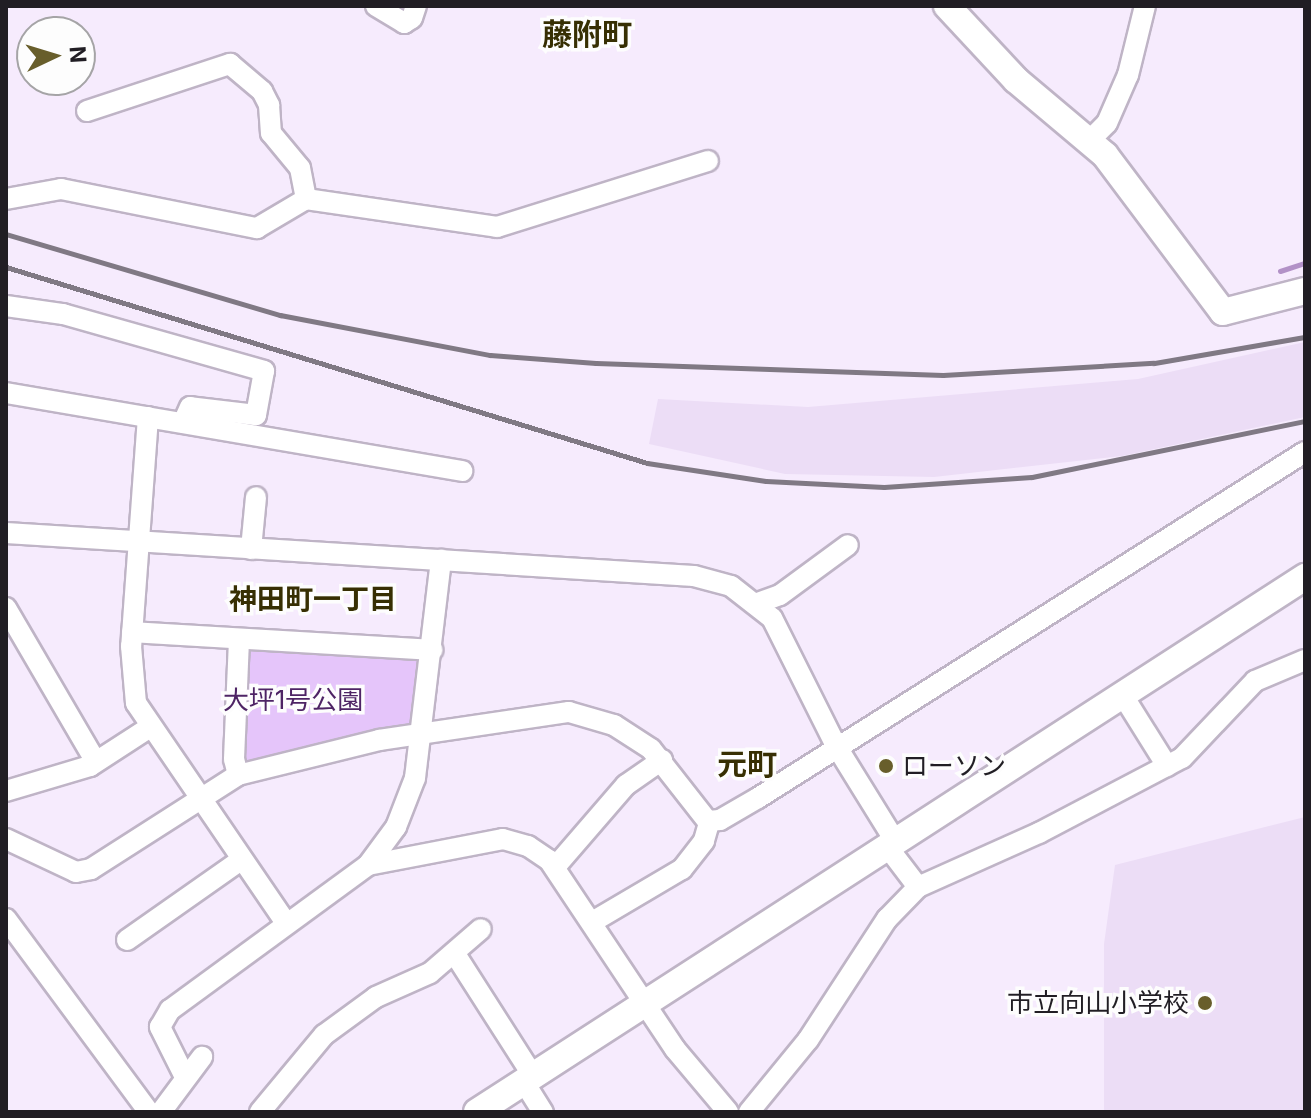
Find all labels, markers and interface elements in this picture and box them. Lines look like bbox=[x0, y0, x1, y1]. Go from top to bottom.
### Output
north arrow bbox=[16, 16, 96, 96]
district label: 藤附町 bbox=[542, 16, 632, 52]
text: N bbox=[64, 45, 92, 64]
district label: 神田町一丁目 bbox=[229, 582, 397, 616]
park label: 大坪1号公園 bbox=[223, 684, 363, 716]
district label: 元町 bbox=[717, 746, 777, 782]
place label: ローソン bbox=[902, 750, 1006, 782]
marker: ローソン bbox=[877, 757, 895, 775]
place label: 市立向山小学校 bbox=[1007, 987, 1189, 1019]
marker: 市立向山小学校 bbox=[1196, 994, 1214, 1012]

